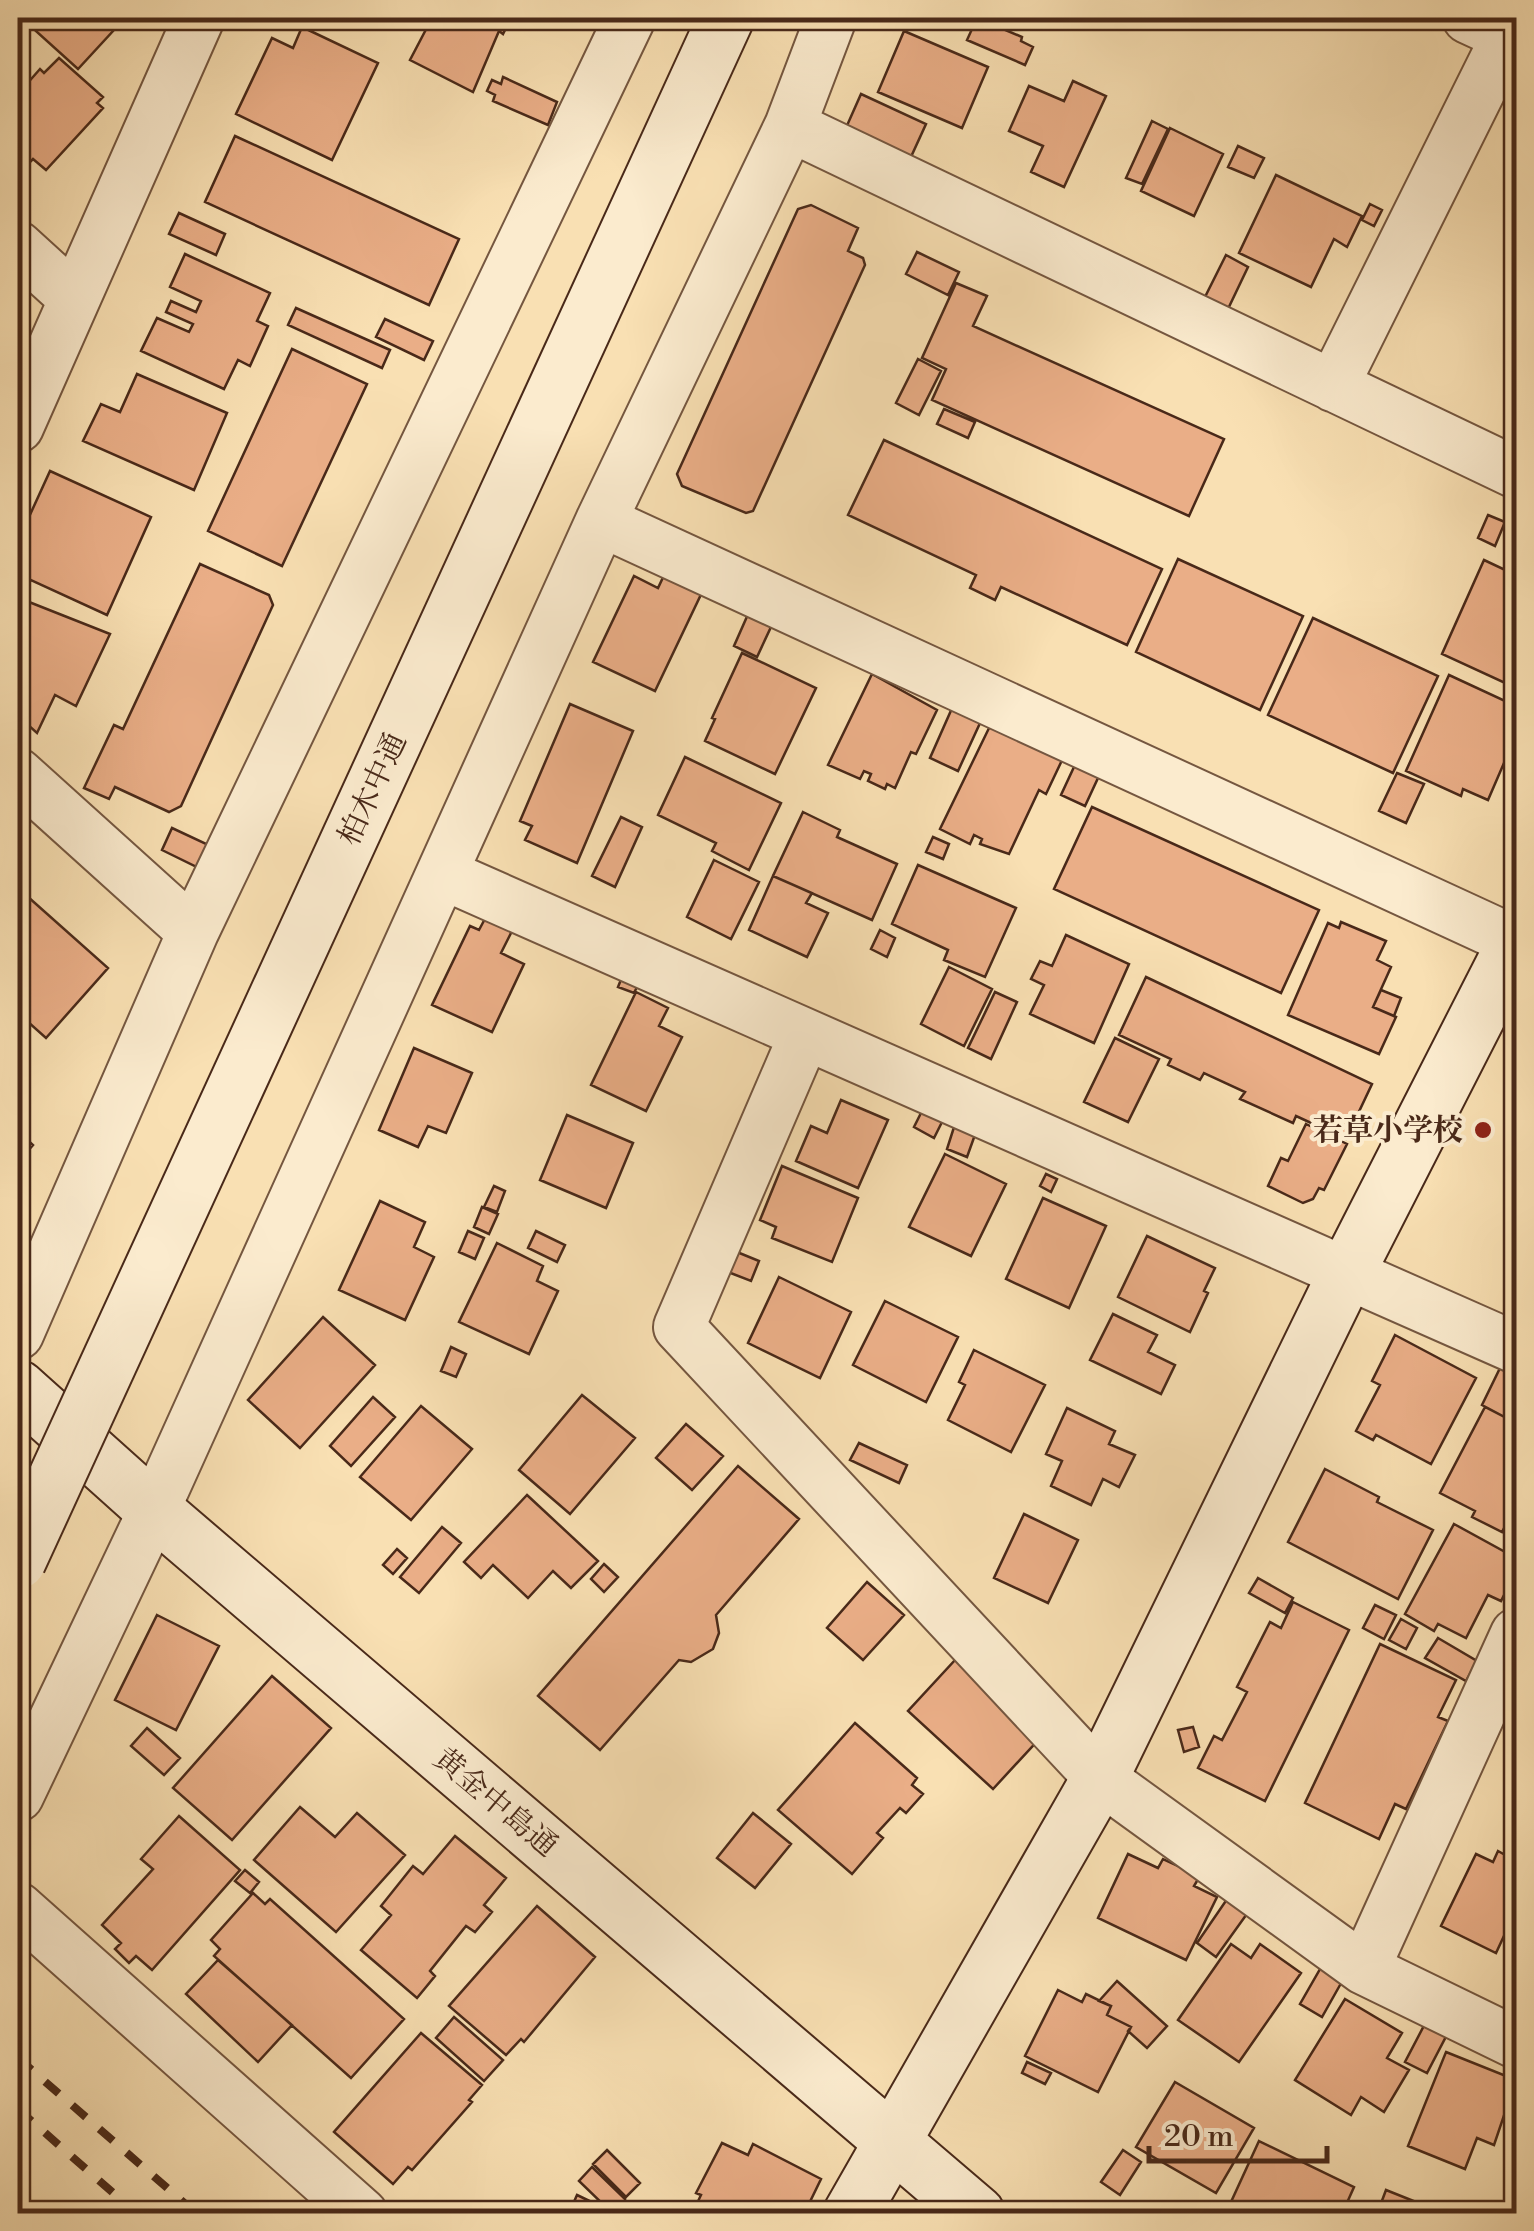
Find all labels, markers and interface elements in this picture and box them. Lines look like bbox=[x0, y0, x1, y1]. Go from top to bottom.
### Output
street label: 柏木中通 bbox=[330, 727, 415, 852]
place label: 若草小学校 bbox=[1313, 1112, 1463, 1150]
marker: 若草小学校 bbox=[1472, 1119, 1494, 1141]
street label: 黄金中島通 bbox=[426, 1740, 565, 1866]
scale bar bbox=[1149, 2101, 1326, 2163]
text: 20 m bbox=[1164, 2118, 1233, 2156]

